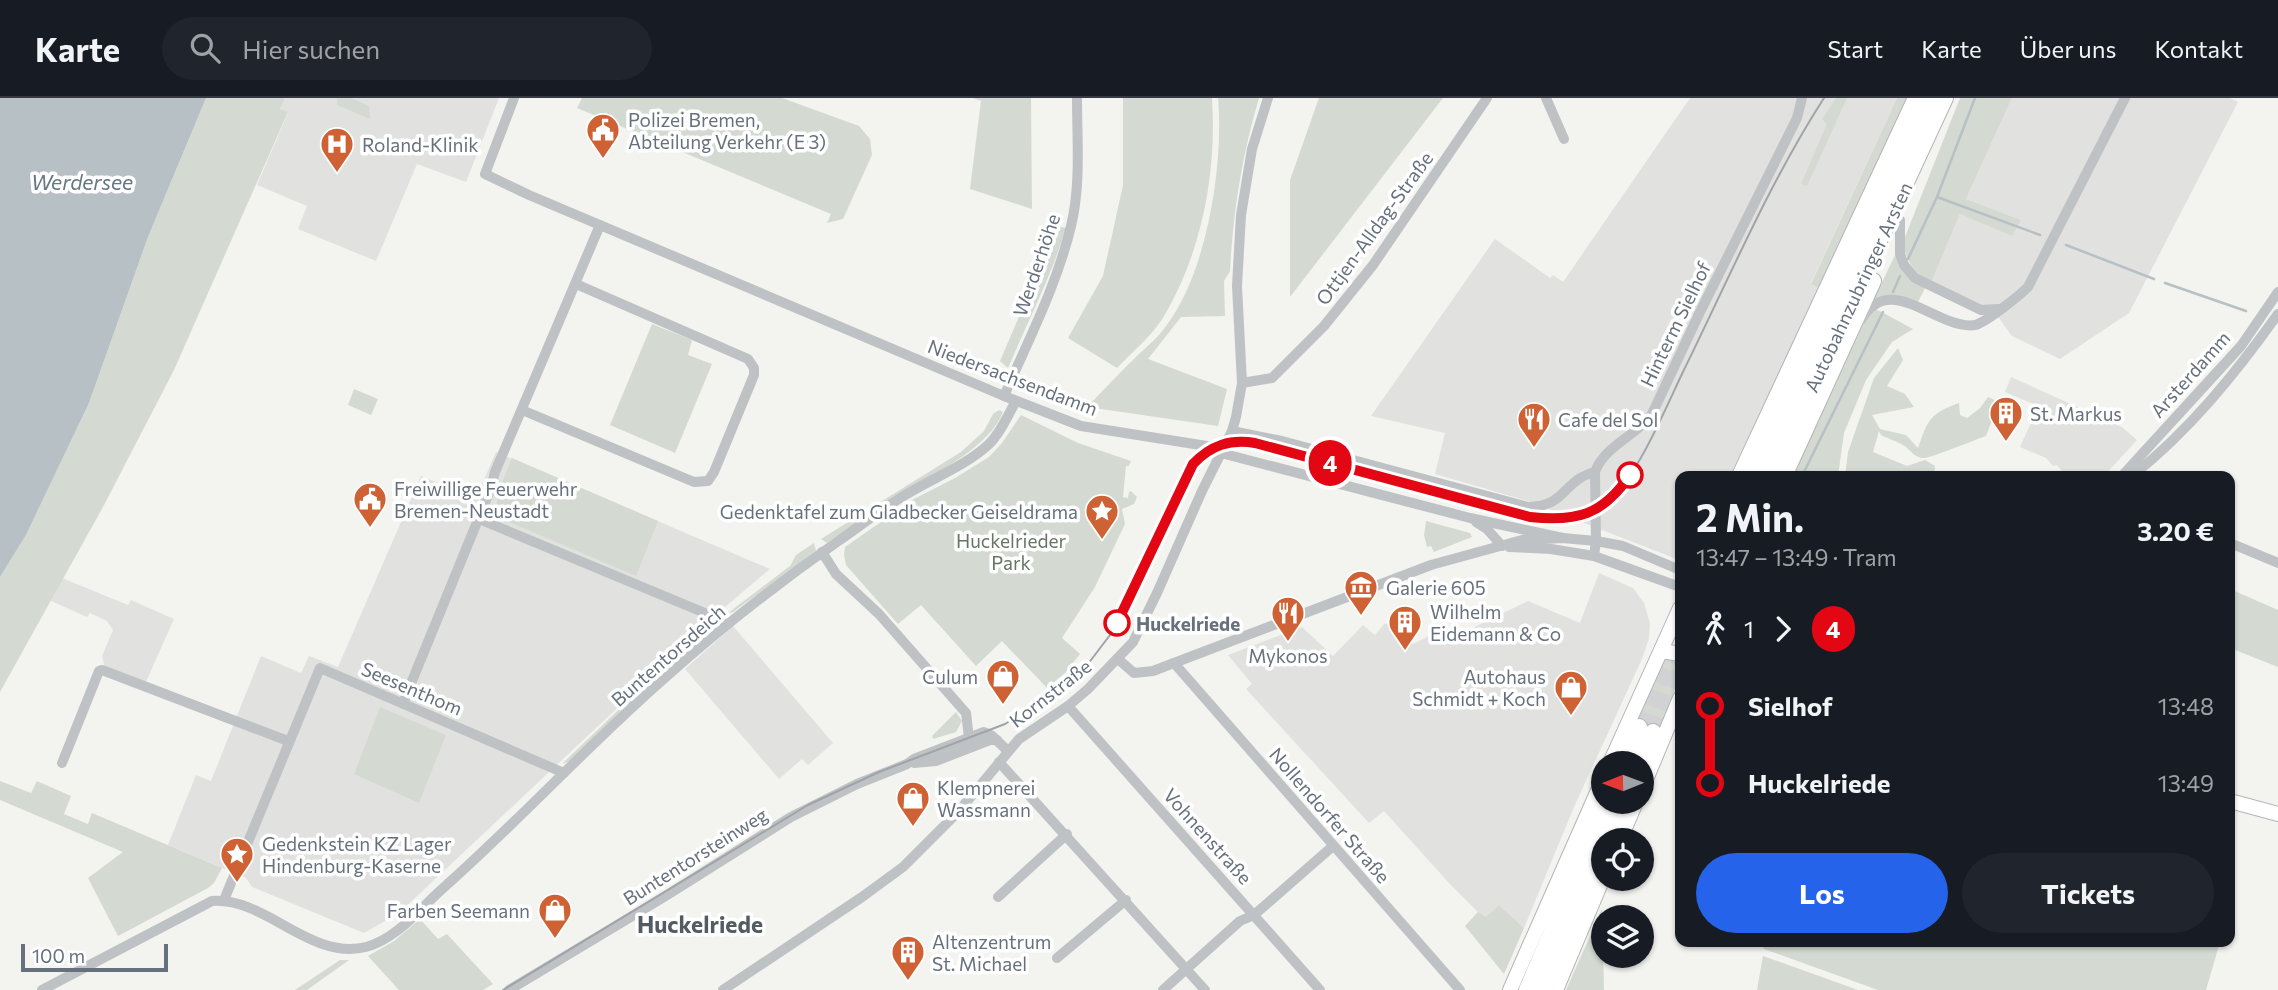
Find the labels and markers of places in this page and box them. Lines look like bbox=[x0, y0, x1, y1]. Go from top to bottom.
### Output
place label: Polizei Bremen, Abteilung Verkehr (E 3) bbox=[628, 108, 826, 153]
public building icon: Polizei Bremen, Abteilung Verkehr (E 3) bbox=[584, 111, 622, 160]
hospital icon: Roland-Klinik bbox=[318, 125, 356, 174]
place label: Roland-Klinik bbox=[362, 133, 479, 156]
building icon: St. Markus bbox=[1987, 394, 2025, 443]
restaurant icon: Cafe del Sol bbox=[1515, 400, 1553, 449]
place label: St. Markus bbox=[2030, 402, 2122, 425]
place label: Cafe del Sol bbox=[1558, 408, 1658, 431]
unlabelled marker bbox=[1617, 462, 1643, 488]
place label: Freiwillige Feuerwehr Bremen-Neustadt bbox=[394, 477, 578, 522]
public building icon: Freiwillige Feuerwehr Bremen-Neustadt bbox=[351, 480, 389, 529]
place icon: Gedenktafel zum Gladbecker Geiseldrama bbox=[1083, 492, 1121, 541]
place label: Gedenktafel zum Gladbecker Geiseldrama bbox=[720, 500, 1078, 523]
museum icon: Galerie 605 bbox=[1342, 568, 1380, 617]
place label: Galerie 605 bbox=[1386, 576, 1486, 599]
restaurant icon: Mykonos bbox=[1269, 594, 1307, 643]
place label: Wilhelm Eidemann & Co bbox=[1430, 600, 1561, 645]
building icon: Wilhelm Eidemann & Co bbox=[1386, 603, 1424, 652]
marker: Huckelriede bbox=[1104, 610, 1130, 636]
place label: Huckelriede bbox=[1136, 612, 1240, 635]
place label: Mykonos bbox=[1248, 644, 1328, 667]
shop icon: Culum bbox=[984, 657, 1022, 706]
place label: Culum bbox=[922, 665, 978, 688]
place label: Autohaus Schmidt + Koch bbox=[1412, 665, 1546, 710]
shop icon: Autohaus Schmidt + Koch bbox=[1552, 668, 1590, 717]
place label: Klempnerei Wassmann bbox=[937, 776, 1036, 821]
shop icon: Klempnerei Wassmann bbox=[894, 779, 932, 828]
place label: Gedenkstein KZ Lager Hindenburg-Kaserne bbox=[262, 832, 452, 877]
place icon: Gedenkstein KZ Lager Hindenburg-Kaserne bbox=[218, 835, 256, 884]
shop icon: Farben Seemann bbox=[536, 891, 574, 940]
place label: Farben Seemann bbox=[387, 899, 530, 922]
place label: Altenzentrum St. Michael bbox=[932, 930, 1051, 975]
building icon: Altenzentrum St. Michael bbox=[889, 933, 927, 982]

